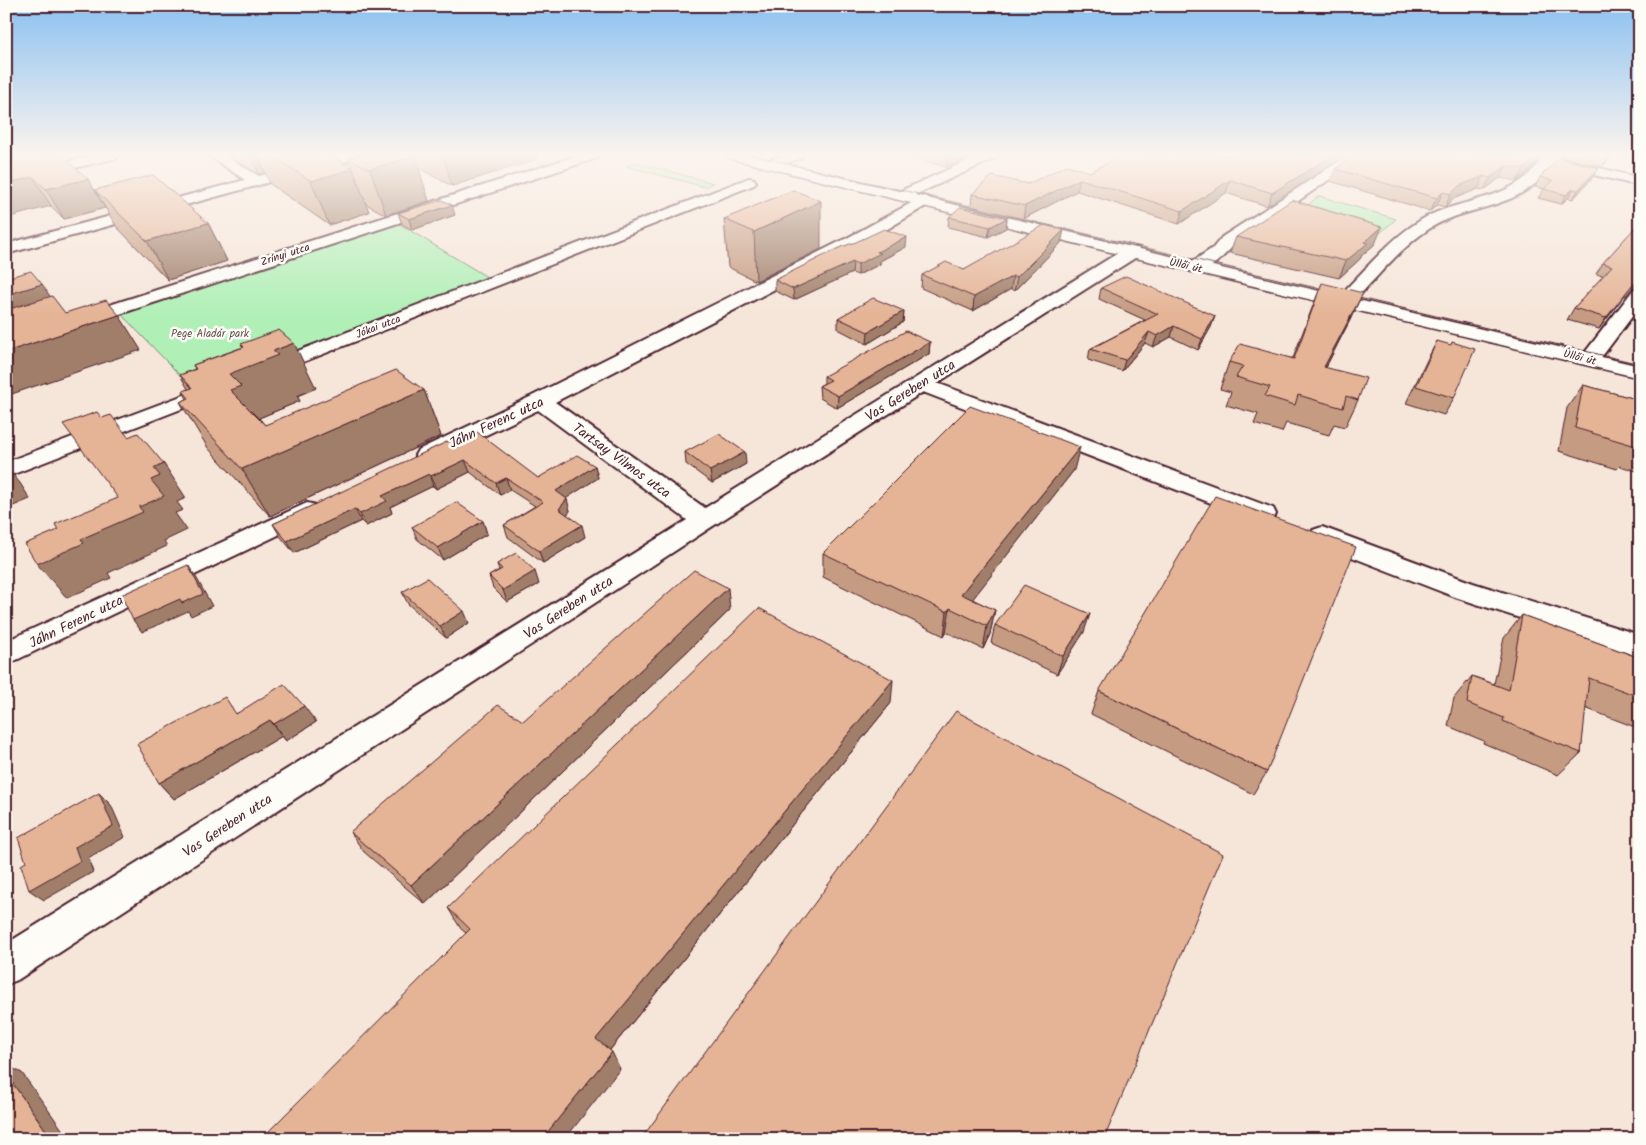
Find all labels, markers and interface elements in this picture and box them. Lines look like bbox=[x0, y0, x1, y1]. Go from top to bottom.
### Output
street label: Zrínyi utca bbox=[258, 239, 312, 271]
street label: Üllői út bbox=[1167, 253, 1205, 279]
street label: Jókai utca bbox=[353, 310, 404, 344]
park label: Pege Aladár park bbox=[171, 325, 250, 343]
street label: Üllői út bbox=[1561, 345, 1599, 371]
street label: Vas Gereben utca bbox=[861, 354, 960, 427]
street label: Jáhn Ferenc utca bbox=[445, 391, 548, 455]
street label: Tartsay Vilmos utca bbox=[568, 418, 675, 504]
street label: Vas Gereben utca bbox=[519, 571, 618, 645]
street label: Jáhn Ferenc utca bbox=[26, 590, 127, 654]
street label: Vas Gereben utca bbox=[178, 789, 277, 863]

